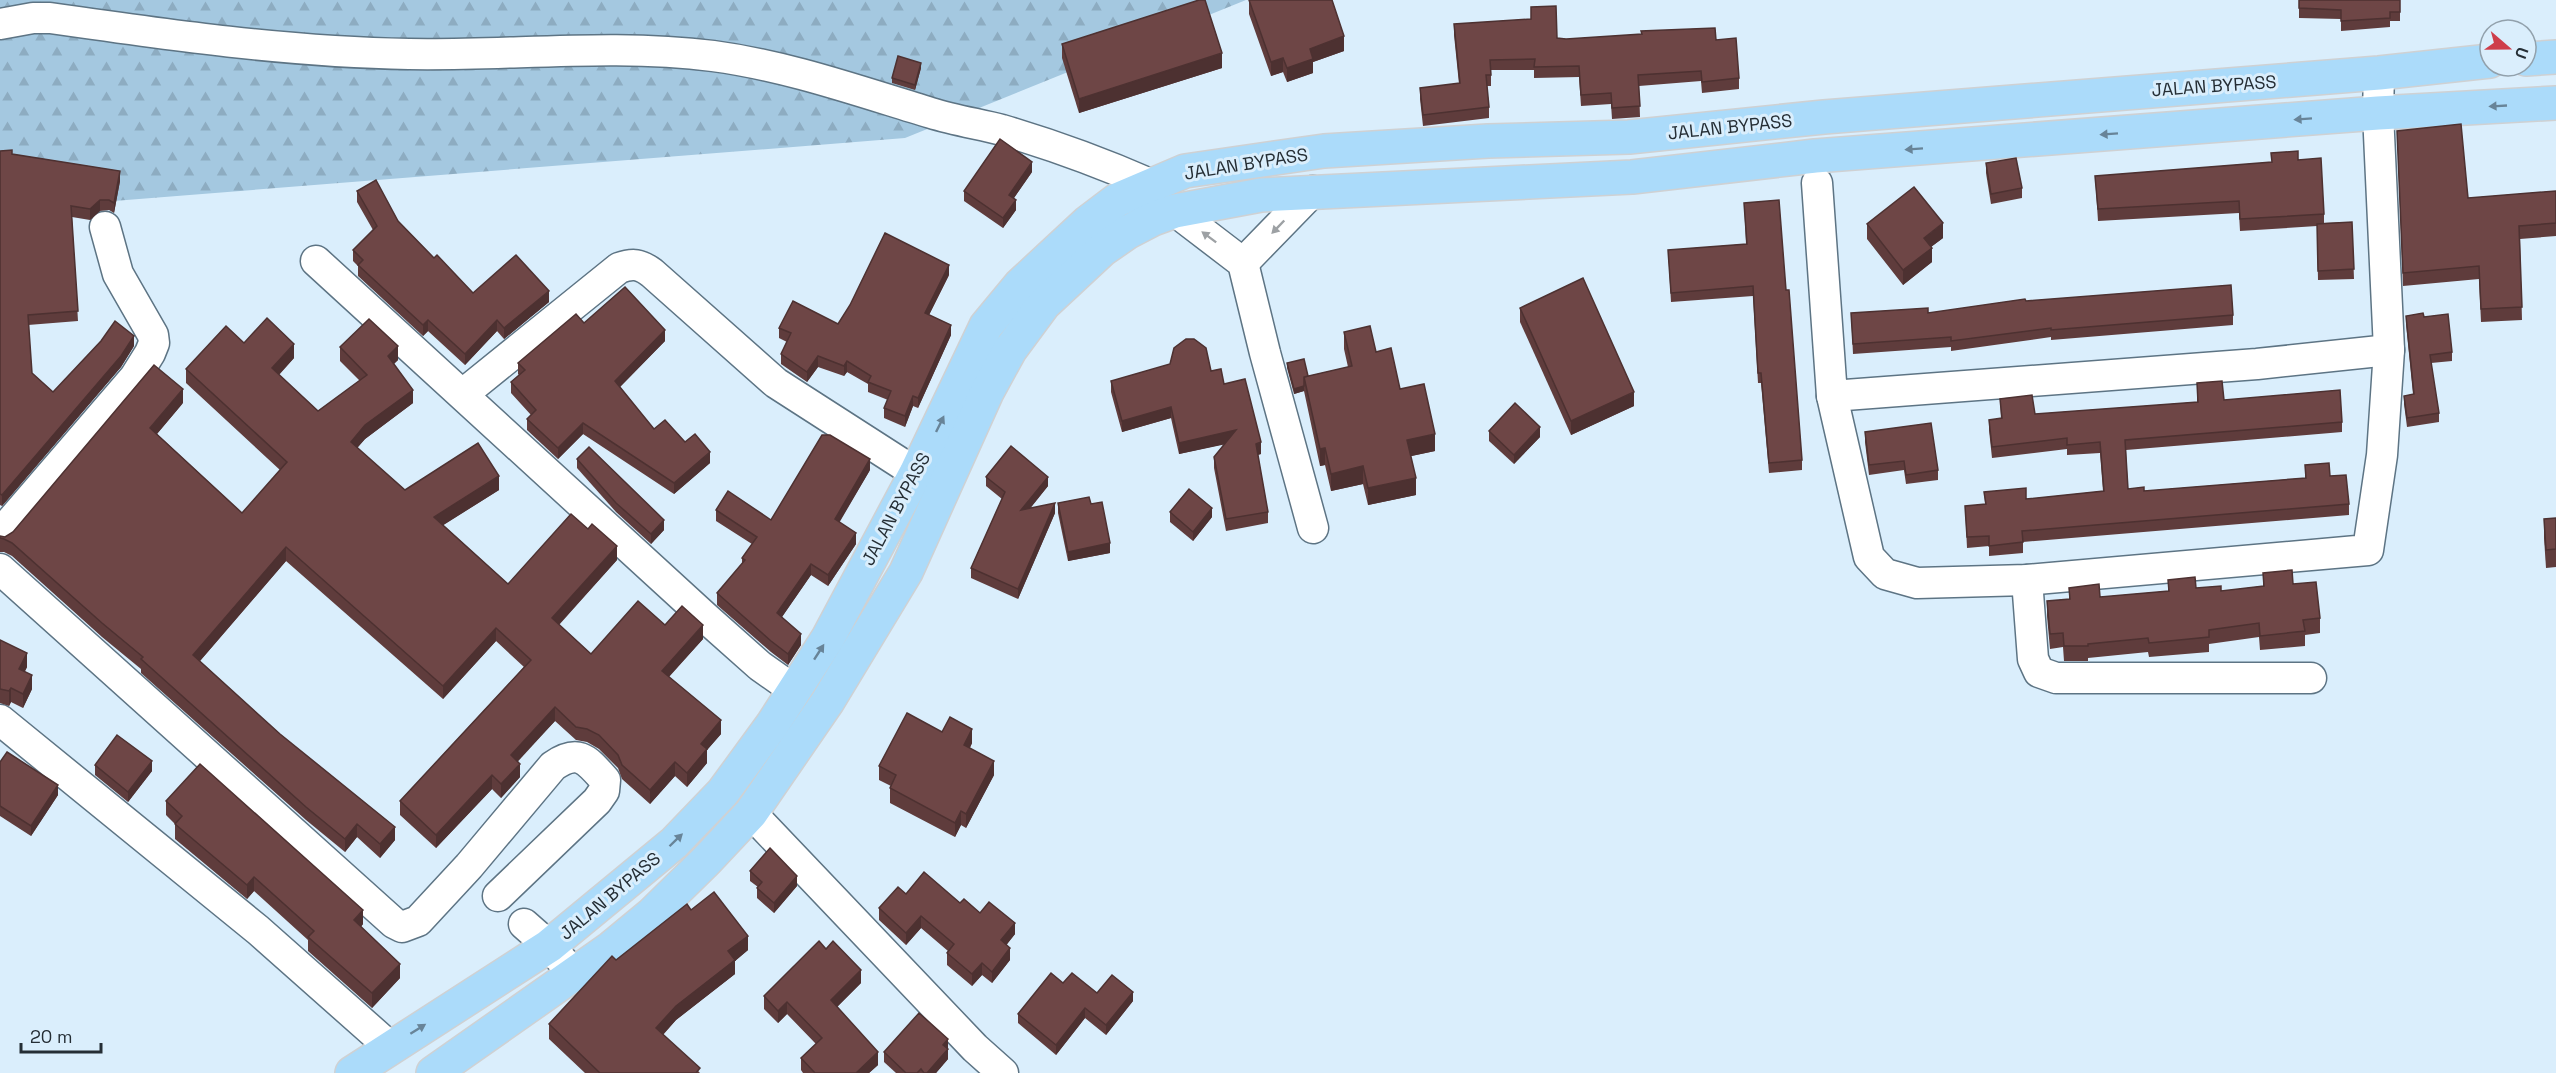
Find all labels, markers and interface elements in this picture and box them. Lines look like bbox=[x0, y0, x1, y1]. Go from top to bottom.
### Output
north arrow bbox=[2478, 18, 2538, 78]
text: U bbox=[2510, 44, 2533, 62]
street label: JALAN BYPASS bbox=[2151, 70, 2277, 101]
one-way arrow bbox=[2488, 102, 2507, 111]
street label: JALAN BYPASS bbox=[1667, 109, 1793, 144]
one-way arrow bbox=[2293, 114, 2312, 123]
one-way arrow bbox=[2099, 129, 2118, 138]
street label: JALAN BYPASS bbox=[1182, 142, 1309, 185]
one-way arrow bbox=[1905, 144, 1924, 154]
one-way arrow bbox=[1271, 220, 1285, 235]
one-way arrow bbox=[1201, 231, 1217, 244]
one-way arrow bbox=[935, 415, 944, 432]
street label: JALAN BYPASS bbox=[856, 448, 935, 569]
one-way arrow bbox=[813, 644, 825, 660]
one-way arrow bbox=[669, 833, 683, 847]
street label: JALAN BYPASS bbox=[554, 847, 665, 945]
scale bar bbox=[21, 1016, 100, 1054]
one-way arrow bbox=[410, 1024, 426, 1035]
text: 20 m bbox=[30, 1025, 73, 1048]

